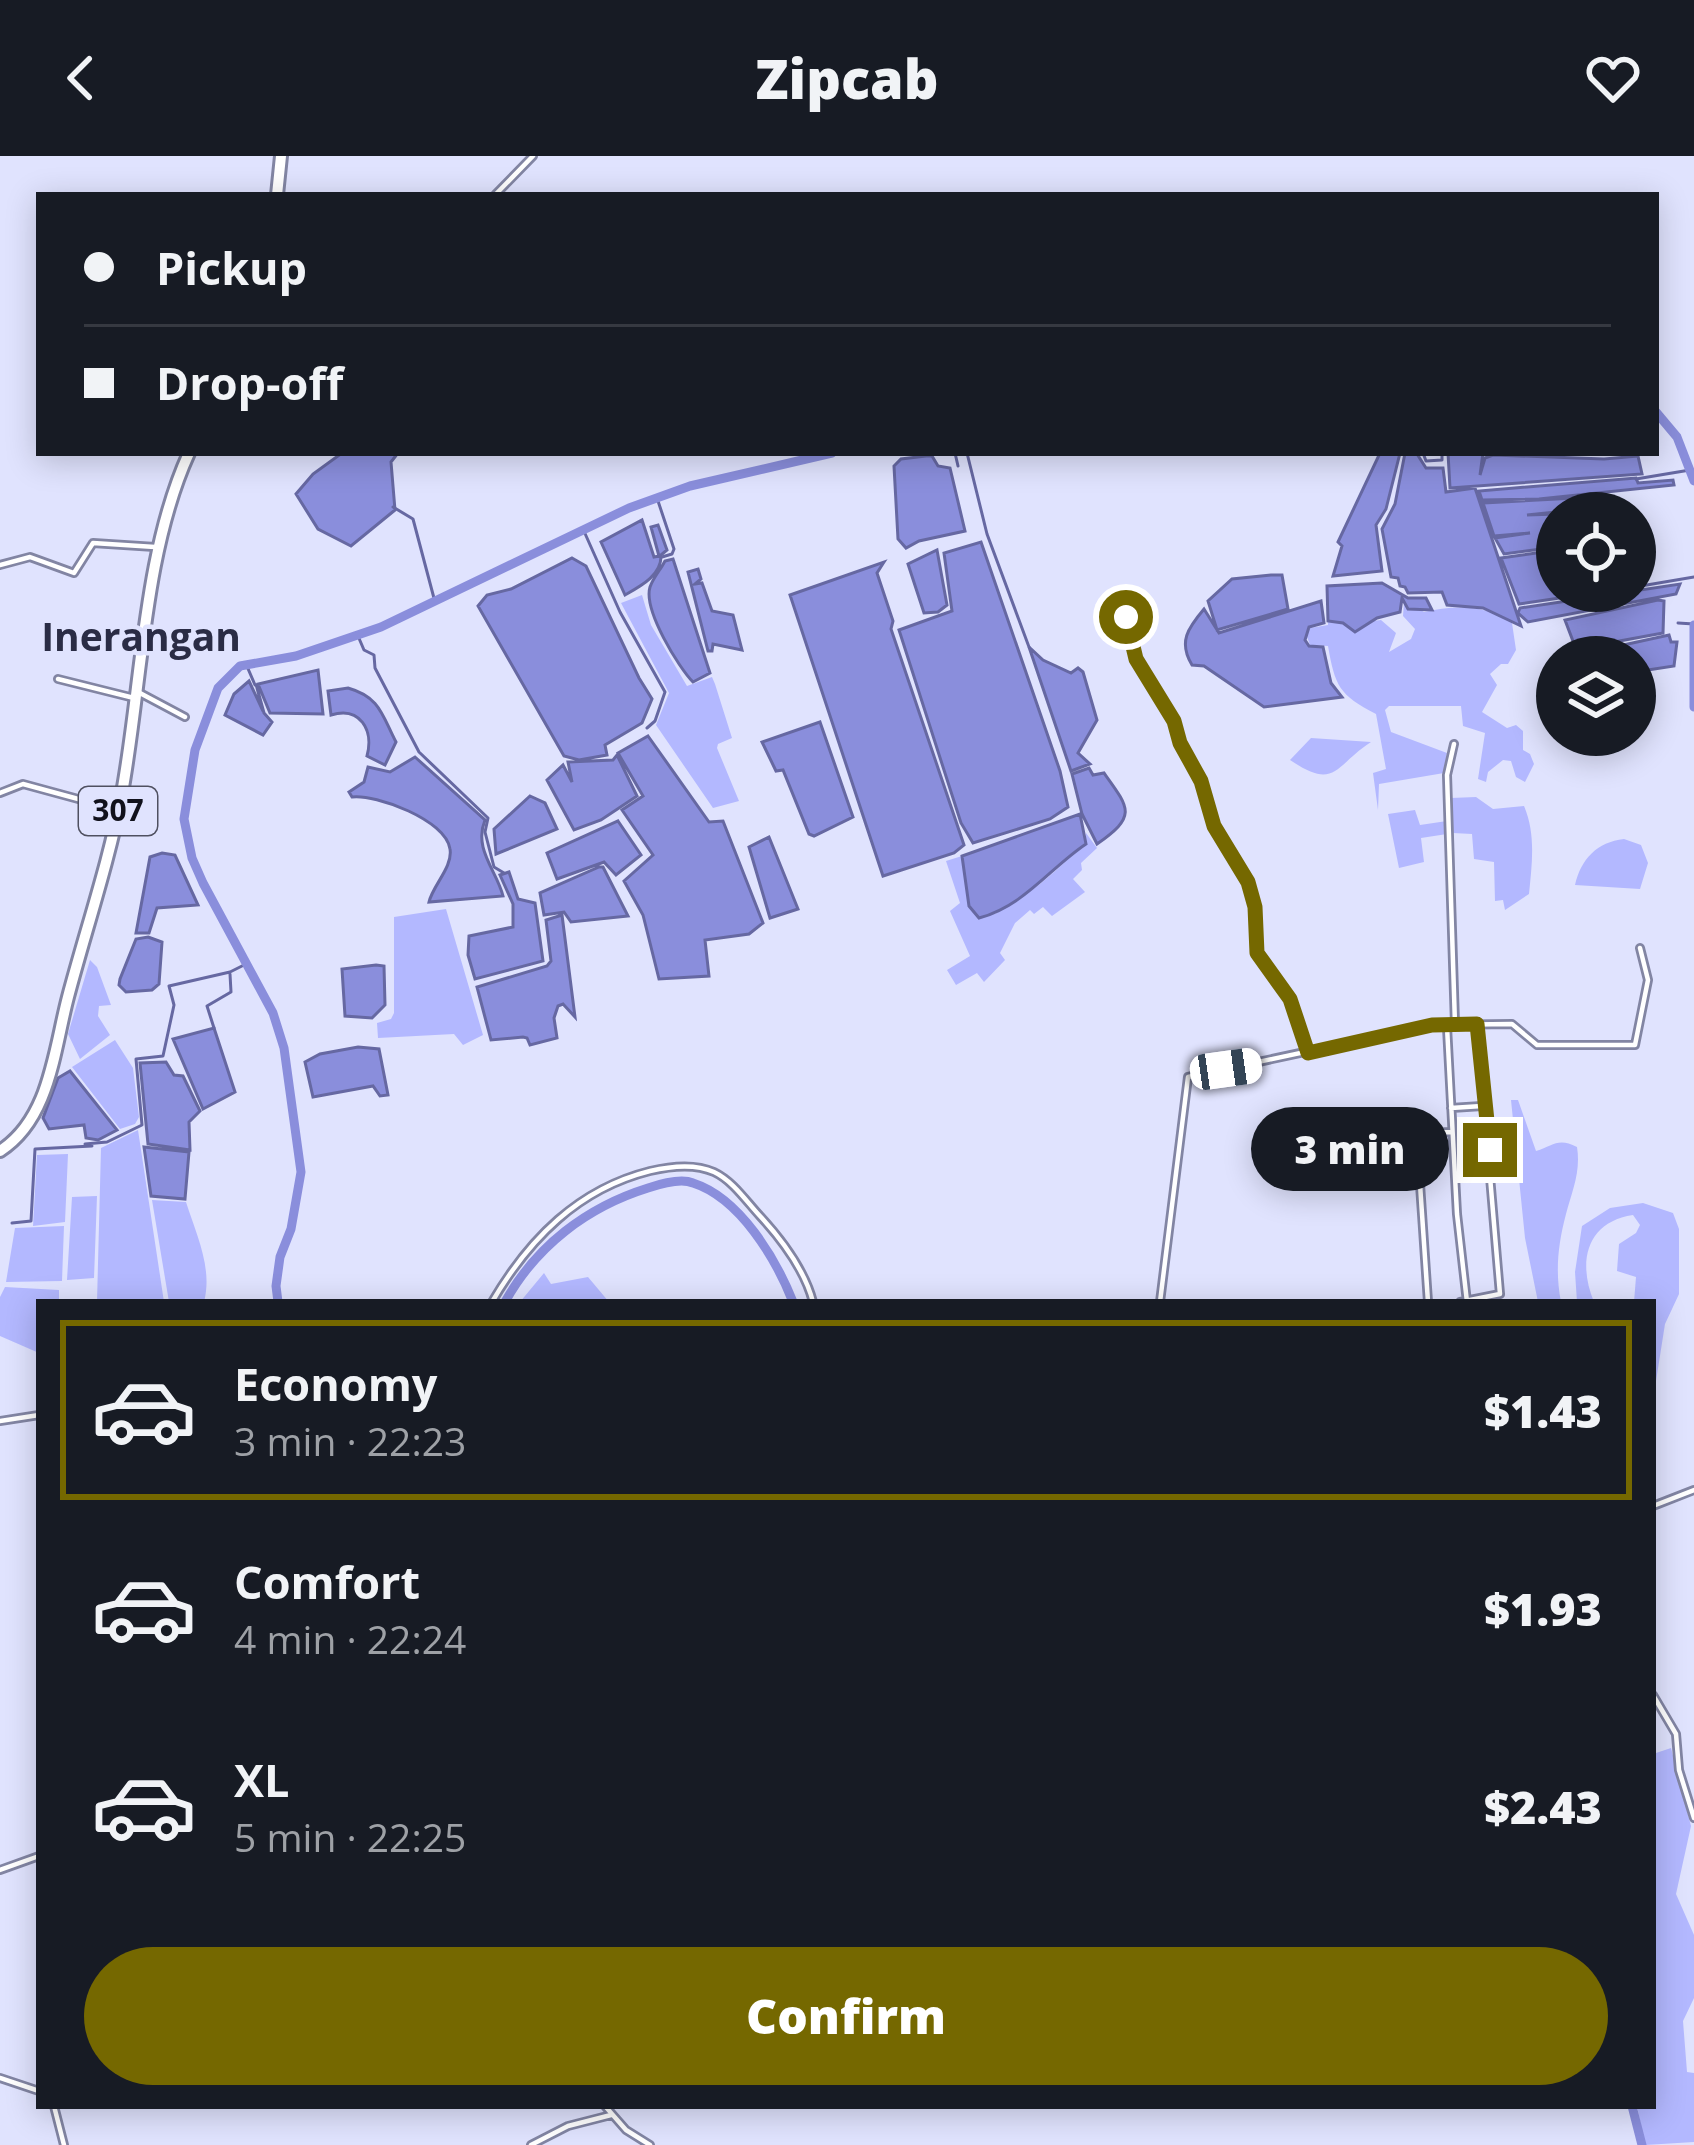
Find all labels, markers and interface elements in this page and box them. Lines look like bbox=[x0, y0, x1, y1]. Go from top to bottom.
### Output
text: Zipcab bbox=[756, 41, 938, 115]
icon: back bbox=[48, 45, 114, 111]
icon: heart bbox=[1580, 45, 1646, 111]
text: Pickup bbox=[156, 237, 307, 298]
text: Drop-off bbox=[156, 352, 343, 413]
map controls bbox=[1536, 492, 1656, 756]
button: locate bbox=[1536, 492, 1656, 612]
route start bbox=[1099, 590, 1153, 644]
district label: Inerangan bbox=[41, 609, 241, 662]
button: layers bbox=[1536, 636, 1656, 756]
road number: 307 bbox=[79, 787, 157, 835]
car bbox=[1188, 1046, 1264, 1092]
callout: 3 min bbox=[1250, 1108, 1448, 1192]
text: 3 min bbox=[1295, 1122, 1405, 1175]
route end bbox=[1463, 1123, 1517, 1177]
text: Economy bbox=[234, 1353, 437, 1414]
icon: car bbox=[90, 1356, 198, 1464]
text: $1.43 bbox=[1484, 1380, 1602, 1441]
text: 3 min · 22:23 bbox=[234, 1414, 466, 1467]
text: Comfort bbox=[234, 1551, 420, 1612]
icon: car bbox=[90, 1554, 198, 1662]
text: $1.93 bbox=[1484, 1578, 1602, 1639]
text: 4 min · 22:24 bbox=[234, 1612, 466, 1665]
text: XL bbox=[234, 1749, 289, 1810]
icon: car bbox=[90, 1752, 198, 1860]
text: $2.43 bbox=[1484, 1776, 1602, 1837]
text: 5 min · 22:25 bbox=[234, 1810, 466, 1863]
button: Confirm bbox=[84, 1947, 1608, 2085]

